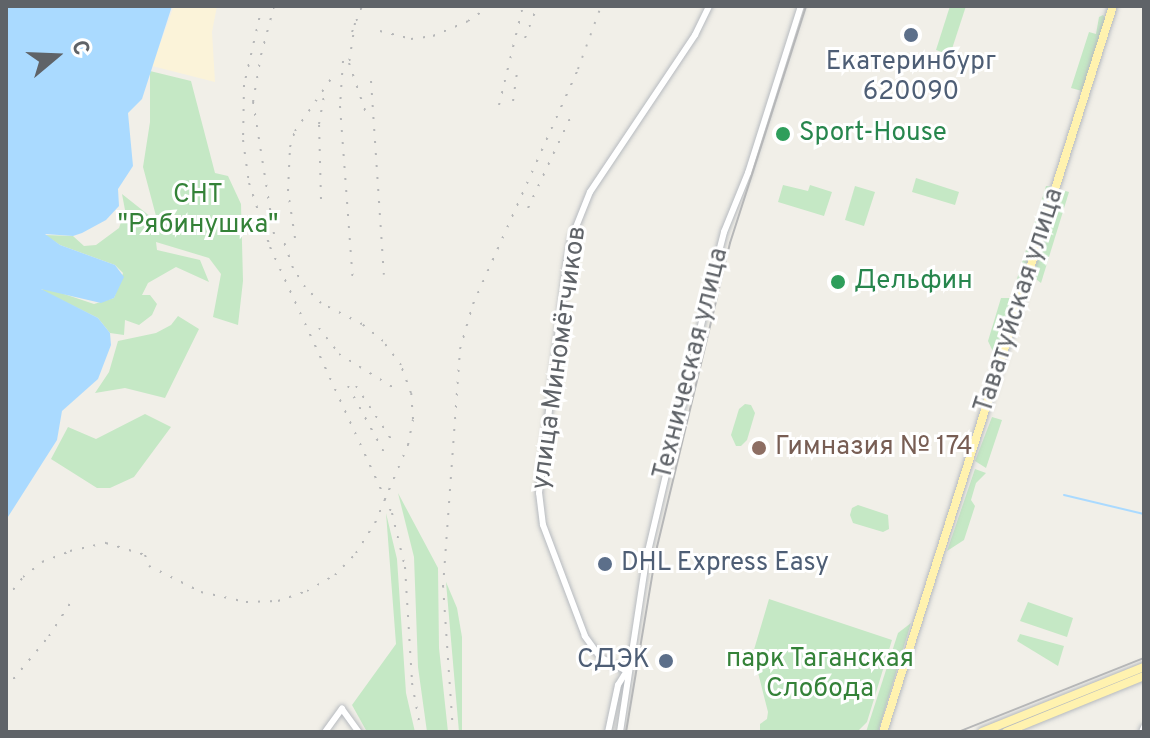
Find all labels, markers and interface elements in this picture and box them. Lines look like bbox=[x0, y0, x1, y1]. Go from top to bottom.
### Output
north arrow bbox=[16, 16, 96, 96]
marker: Екатеринбург 620090 bbox=[902, 26, 920, 44]
text: С bbox=[64, 37, 94, 59]
place label: Екатеринбург 620090 bbox=[826, 47, 996, 108]
place label: Sport-House bbox=[799, 118, 947, 150]
marker: Sport-House bbox=[774, 125, 792, 143]
park label: СНТ "Рябинушка" bbox=[117, 180, 279, 242]
street label: Таватуйская улица bbox=[969, 185, 1071, 417]
street label: улица Миномётчиков bbox=[526, 224, 594, 492]
street label: Техническая улица bbox=[648, 245, 736, 483]
place label: Дельфин bbox=[854, 266, 973, 298]
marker: Дельфин bbox=[829, 273, 847, 291]
place label: Гимназия № 174 bbox=[775, 432, 973, 464]
marker: Гимназия № 174 bbox=[750, 439, 768, 457]
place label: DHL Express Easy bbox=[621, 548, 829, 580]
marker: DHL Express Easy bbox=[596, 555, 614, 573]
park label: парк Таганская Слобода bbox=[725, 644, 915, 706]
place label: СДЭК bbox=[577, 645, 650, 677]
marker: СДЭК bbox=[657, 652, 675, 670]

